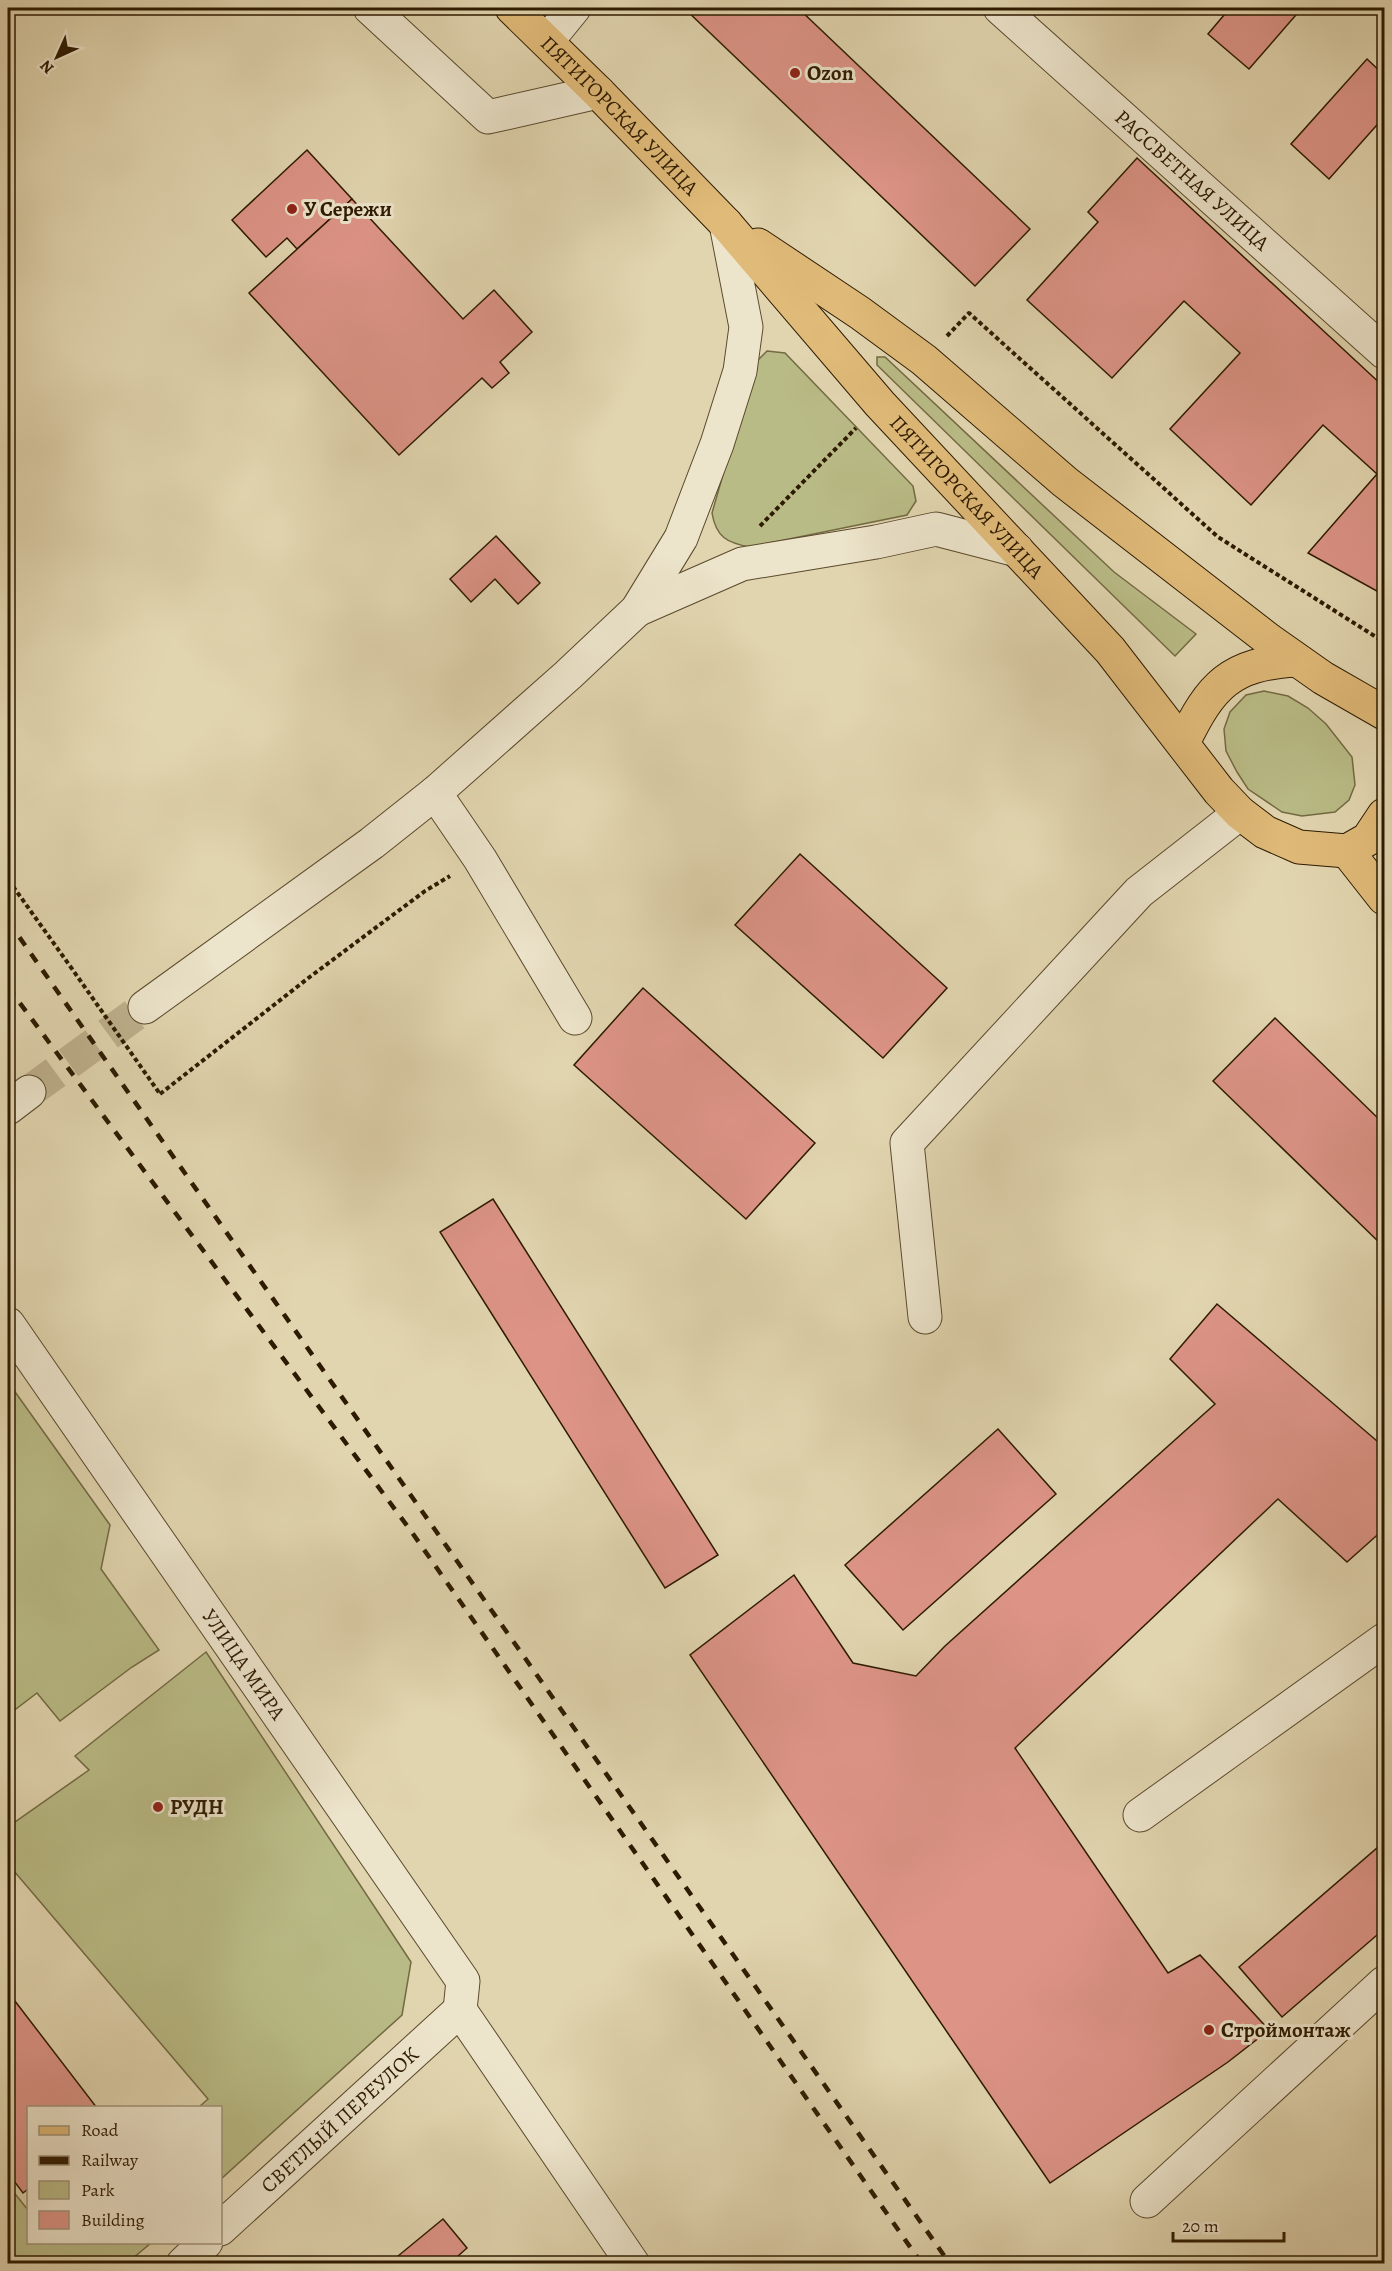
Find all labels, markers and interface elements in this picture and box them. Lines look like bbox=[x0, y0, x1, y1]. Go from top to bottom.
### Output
north arrow bbox=[27, 27, 87, 87]
street label: ПЯТИГОРСКАЯ УЛИЦА bbox=[534, 29, 705, 202]
text: N bbox=[35, 55, 59, 79]
place label: Ozon bbox=[807, 59, 854, 87]
marker: Ozon bbox=[788, 66, 802, 80]
street label: РАССВЕТНАЯ УЛИЦА bbox=[1109, 103, 1276, 257]
place label: У Сережи bbox=[304, 195, 392, 223]
marker: У Сережи bbox=[285, 202, 299, 216]
street label: ПЯТИГОРСКАЯ УЛИЦА bbox=[883, 409, 1051, 585]
street label: УЛИЦА МИРА bbox=[195, 1603, 292, 1726]
place label: РУДН bbox=[170, 1793, 224, 1821]
marker: РУДН bbox=[151, 1800, 165, 1814]
place label: Строймонтаж bbox=[1221, 2016, 1351, 2044]
marker: Строймонтаж bbox=[1202, 2023, 1216, 2037]
street label: СВЕТЛЫЙ ПЕРЕУЛОК bbox=[255, 2040, 425, 2199]
legend bbox=[27, 2106, 222, 2244]
text: Road bbox=[81, 2118, 119, 2142]
text: Railway bbox=[81, 2148, 139, 2172]
text: Park bbox=[81, 2178, 115, 2202]
scale bar bbox=[1173, 2205, 1284, 2243]
text: Building bbox=[81, 2208, 145, 2232]
text: 20 m bbox=[1182, 2214, 1219, 2238]

